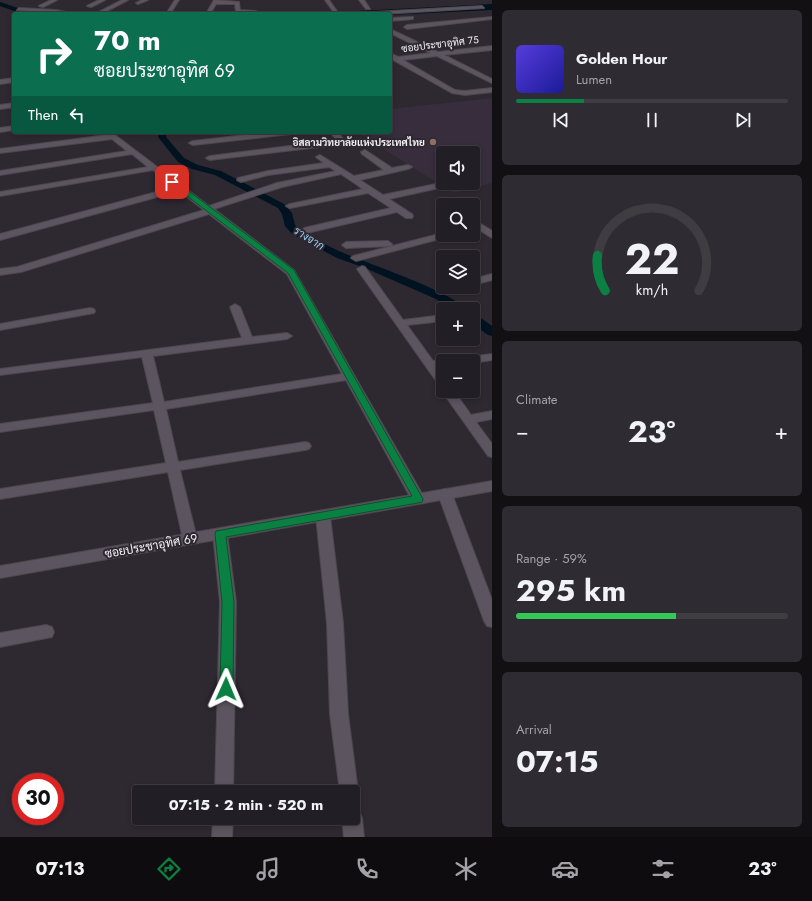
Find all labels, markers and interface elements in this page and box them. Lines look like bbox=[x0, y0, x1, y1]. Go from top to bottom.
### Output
text: 70 m bbox=[94, 20, 161, 61]
icon: right bbox=[28, 28, 80, 80]
street label: ซอยประชาอุทิศ 75 bbox=[401, 32, 480, 56]
text: Golden Hour bbox=[576, 48, 668, 70]
text: ซอยประชาอุทิศ 69 bbox=[94, 58, 235, 84]
text: Lumen bbox=[576, 70, 612, 89]
text: Then bbox=[28, 104, 58, 126]
icon: left bbox=[66, 104, 88, 126]
icon: previous bbox=[550, 109, 572, 131]
icon: pause bbox=[641, 109, 663, 131]
icon: next bbox=[732, 109, 754, 131]
place label: อิสลามวิทยาลัยแห่งประเทศไทย bbox=[293, 135, 425, 150]
marker: อิสลามวิทยาลัยแห่งประเทศไทย bbox=[428, 137, 438, 147]
map controls bbox=[436, 146, 480, 398]
button: sound bbox=[436, 146, 480, 190]
pin bbox=[155, 165, 189, 199]
icon: arrive bbox=[161, 171, 183, 193]
button: search bbox=[436, 198, 480, 242]
water label: รางจาก bbox=[291, 222, 327, 254]
text: 22 bbox=[625, 229, 679, 290]
button: layers bbox=[436, 250, 480, 294]
text: km/h bbox=[636, 280, 668, 300]
button: + bbox=[436, 302, 480, 346]
button: − bbox=[436, 354, 480, 398]
text: Climate bbox=[516, 390, 557, 409]
text: 23° bbox=[628, 410, 675, 453]
text: − bbox=[516, 415, 529, 447]
text: + bbox=[774, 415, 788, 447]
street label: ซอยประชาอุทิศ 69 bbox=[103, 529, 199, 563]
text: Range · 59% bbox=[516, 549, 587, 568]
text: 295 km bbox=[516, 569, 626, 612]
position arrow bbox=[205, 668, 247, 710]
text: Arrival bbox=[516, 720, 552, 739]
text: 07:15 bbox=[516, 740, 598, 783]
speed limit sign: 30 bbox=[12, 773, 64, 825]
text: 07:15 · 2 min · 520 m bbox=[169, 794, 323, 816]
icon: directions bbox=[155, 855, 183, 883]
icon: music bbox=[254, 855, 282, 883]
icon: phone bbox=[353, 855, 381, 883]
icon: climate bbox=[452, 855, 480, 883]
icon: car bbox=[551, 855, 579, 883]
icon: filters bbox=[649, 855, 677, 883]
text: 07:13 bbox=[35, 856, 84, 882]
text: 23° bbox=[748, 856, 777, 882]

